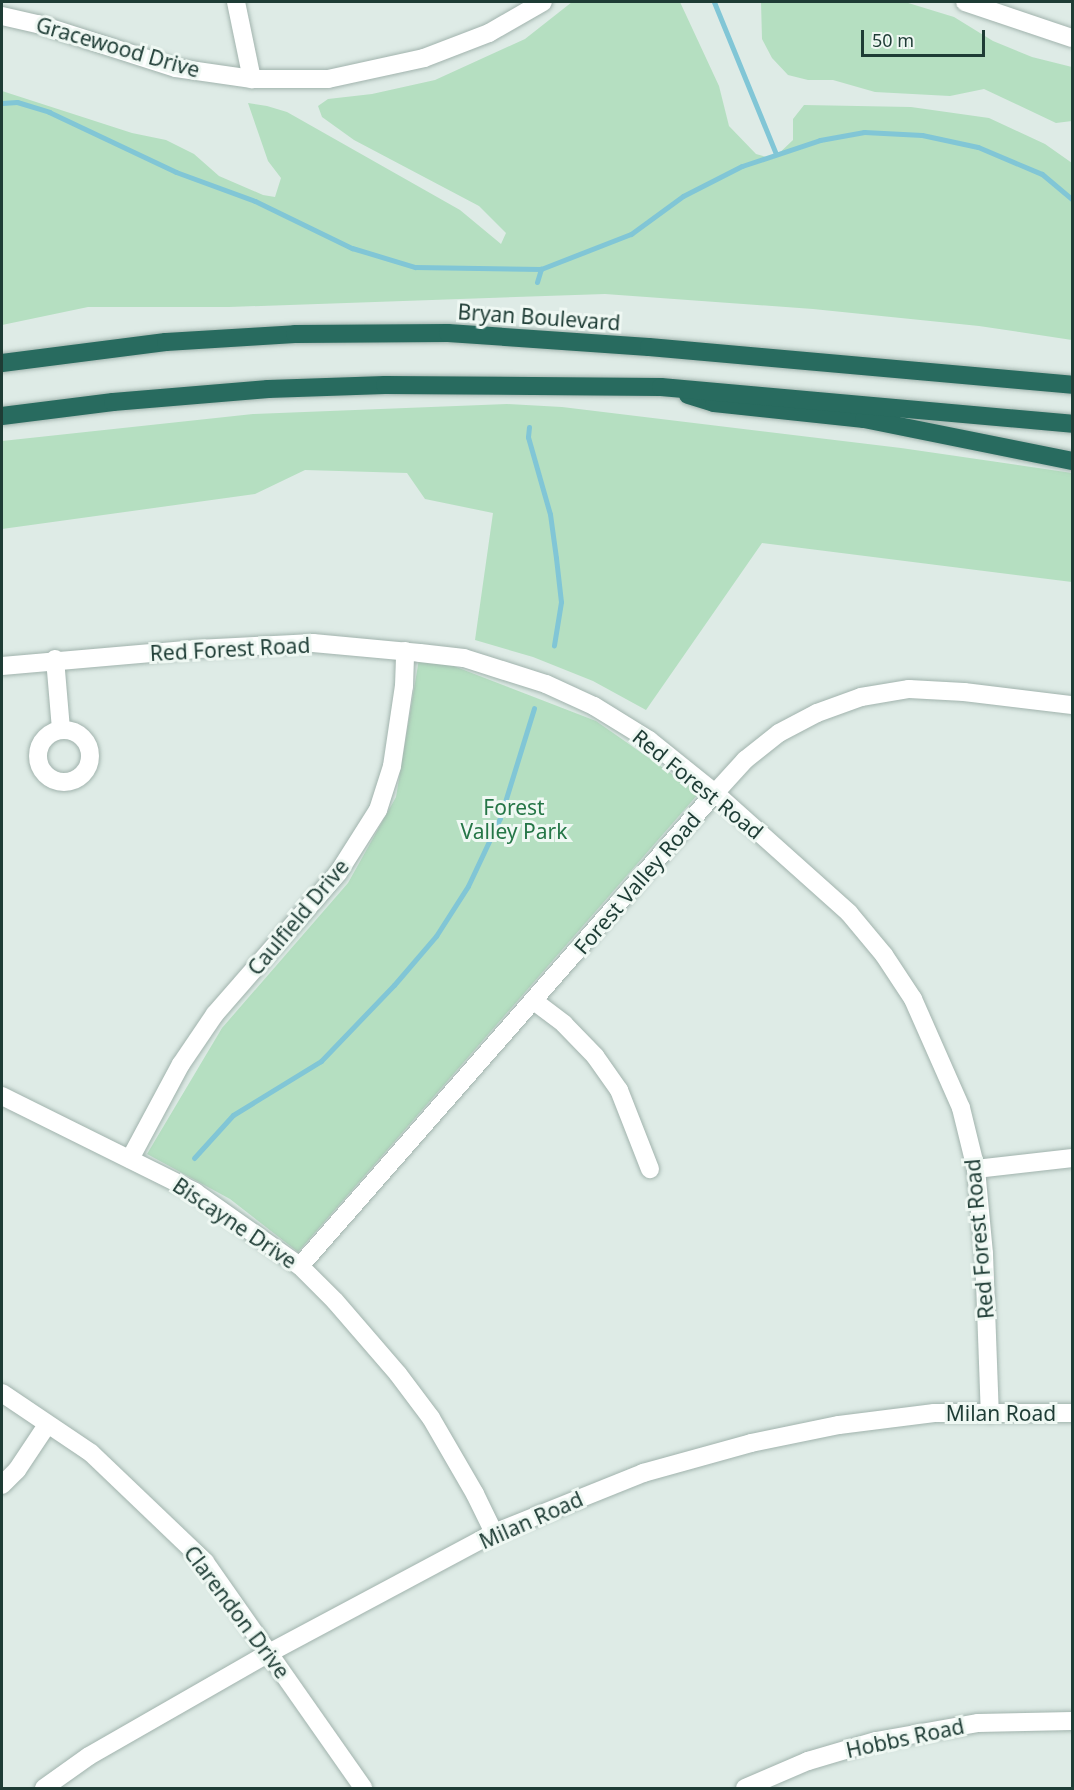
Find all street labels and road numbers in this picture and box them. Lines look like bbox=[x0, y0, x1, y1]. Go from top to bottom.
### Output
street label: Gracewood Drive bbox=[33, 12, 203, 82]
street label: Bryan Boulevard bbox=[457, 299, 621, 335]
street label: Red Forest Road bbox=[149, 632, 311, 666]
street label: Red Forest Road bbox=[628, 724, 768, 844]
street label: Forest Valley Road bbox=[569, 807, 705, 959]
street label: Caulfield Drive bbox=[242, 854, 354, 980]
street label: Red Forest Road bbox=[959, 1158, 999, 1320]
street label: Biscayne Drive bbox=[168, 1172, 302, 1274]
street label: Milan Road bbox=[946, 1400, 1056, 1426]
street label: Milan Road bbox=[475, 1486, 587, 1554]
street label: Clarendon Drive bbox=[179, 1541, 295, 1683]
street label: Hobbs Road bbox=[844, 1713, 966, 1763]

